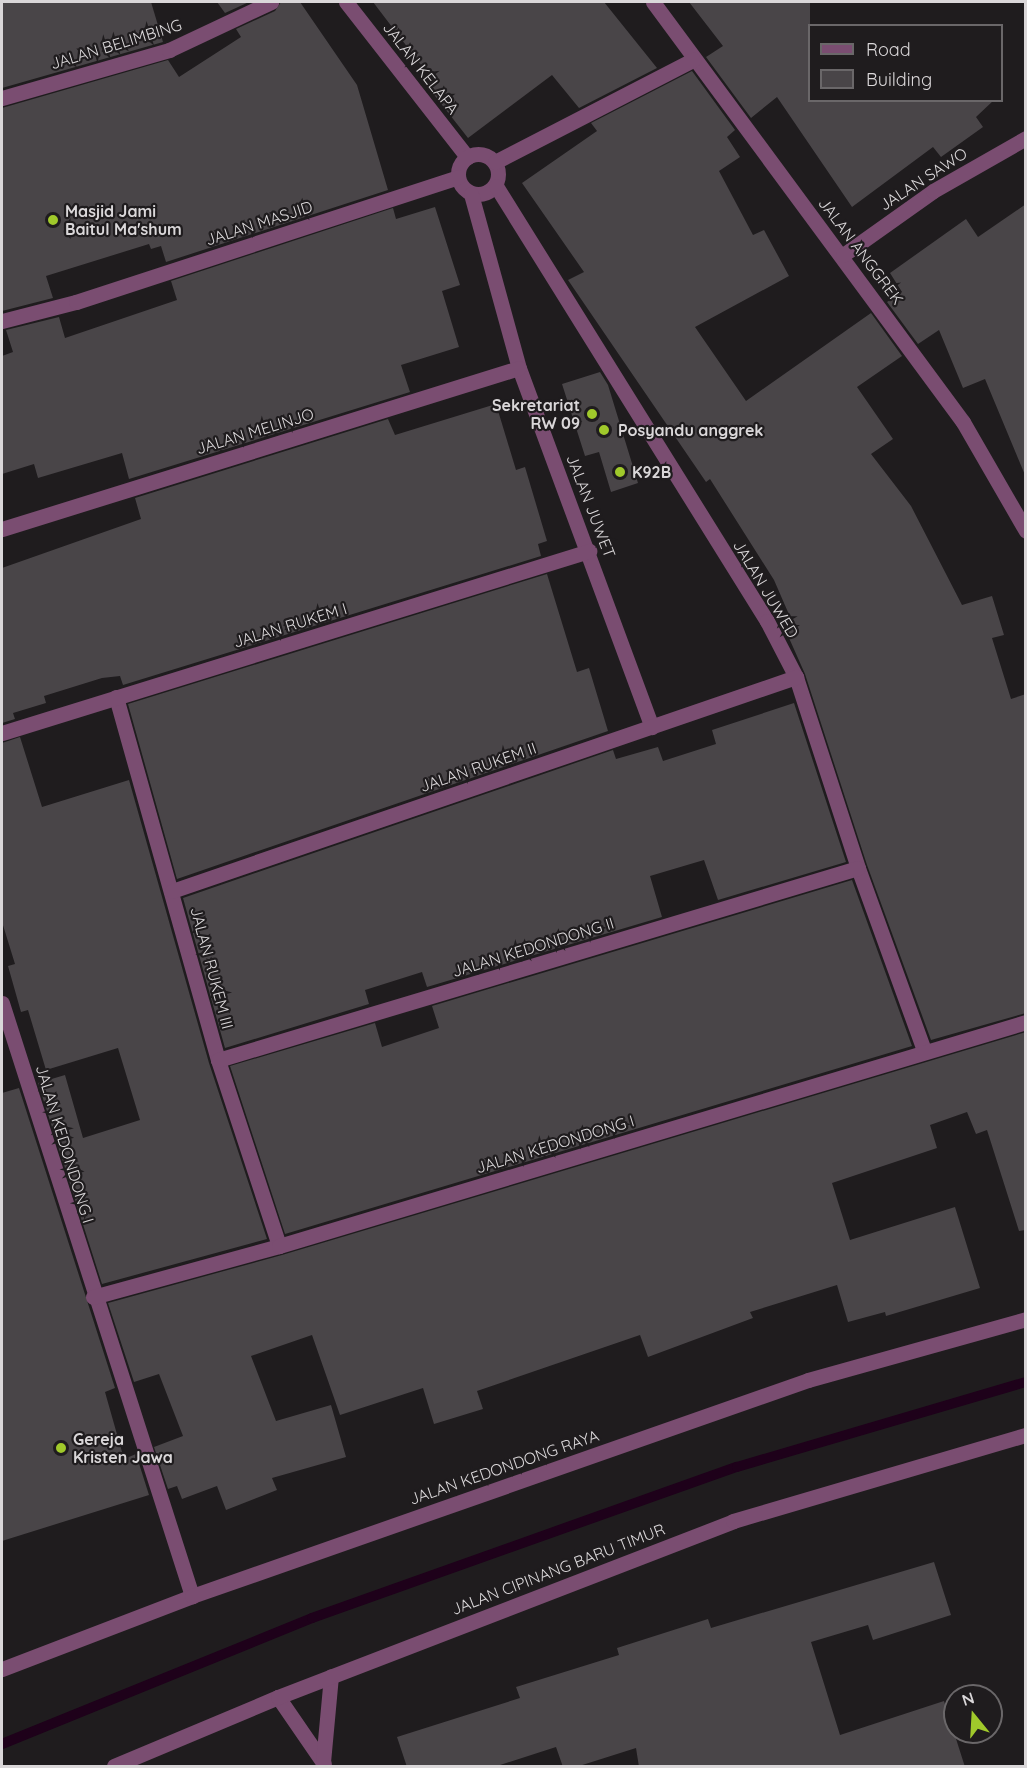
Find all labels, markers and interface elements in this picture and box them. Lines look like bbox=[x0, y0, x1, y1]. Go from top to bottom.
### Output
street label: JALAN BELIMBING bbox=[48, 15, 184, 73]
street label: JALAN KELAPA bbox=[379, 18, 463, 118]
legend bbox=[808, 24, 1003, 102]
text: Road bbox=[866, 38, 911, 61]
text: Building bbox=[866, 68, 932, 91]
street label: JALAN SAWO bbox=[876, 144, 970, 214]
street label: JALAN ANGGREK bbox=[815, 194, 907, 308]
street label: JALAN MASJID bbox=[203, 197, 315, 249]
place label: Masjid Jami Baitul Ma'shum bbox=[65, 201, 182, 239]
marker: Masjid Jami Baitul Ma'shum bbox=[46, 213, 60, 227]
place label: Sekretariat RW 09 bbox=[492, 395, 580, 433]
street label: JALAN MELINJO bbox=[194, 404, 316, 458]
marker: Sekretariat RW 09 bbox=[585, 407, 599, 421]
place label: Posyandu anggrek bbox=[618, 420, 763, 440]
marker: Posyandu anggrek bbox=[595, 421, 613, 439]
street label: JALAN JUWET bbox=[563, 452, 619, 560]
place label: K92B bbox=[632, 462, 671, 482]
marker: K92B bbox=[613, 465, 627, 479]
street label: JALAN JUWED bbox=[729, 537, 803, 641]
street label: JALAN RUKEM I bbox=[231, 599, 349, 651]
street label: JALAN RUKEM II bbox=[417, 738, 539, 796]
street label: JALAN RUKEM III bbox=[186, 905, 238, 1031]
street label: JALAN KEDONDONG II bbox=[450, 913, 616, 981]
street label: JALAN KEDONDONG I bbox=[32, 1063, 98, 1225]
street label: JALAN KEDONDONG I bbox=[474, 1111, 636, 1177]
street label: JALAN KEDONDONG RAYA bbox=[407, 1425, 601, 1509]
place label: Gereja Kristen Jawa bbox=[73, 1429, 173, 1467]
marker: Gereja Kristen Jawa bbox=[54, 1441, 68, 1455]
street label: JALAN CIPINANG BARU TIMUR bbox=[448, 1519, 668, 1619]
north arrow bbox=[943, 1684, 1003, 1744]
text: N bbox=[959, 1687, 977, 1710]

